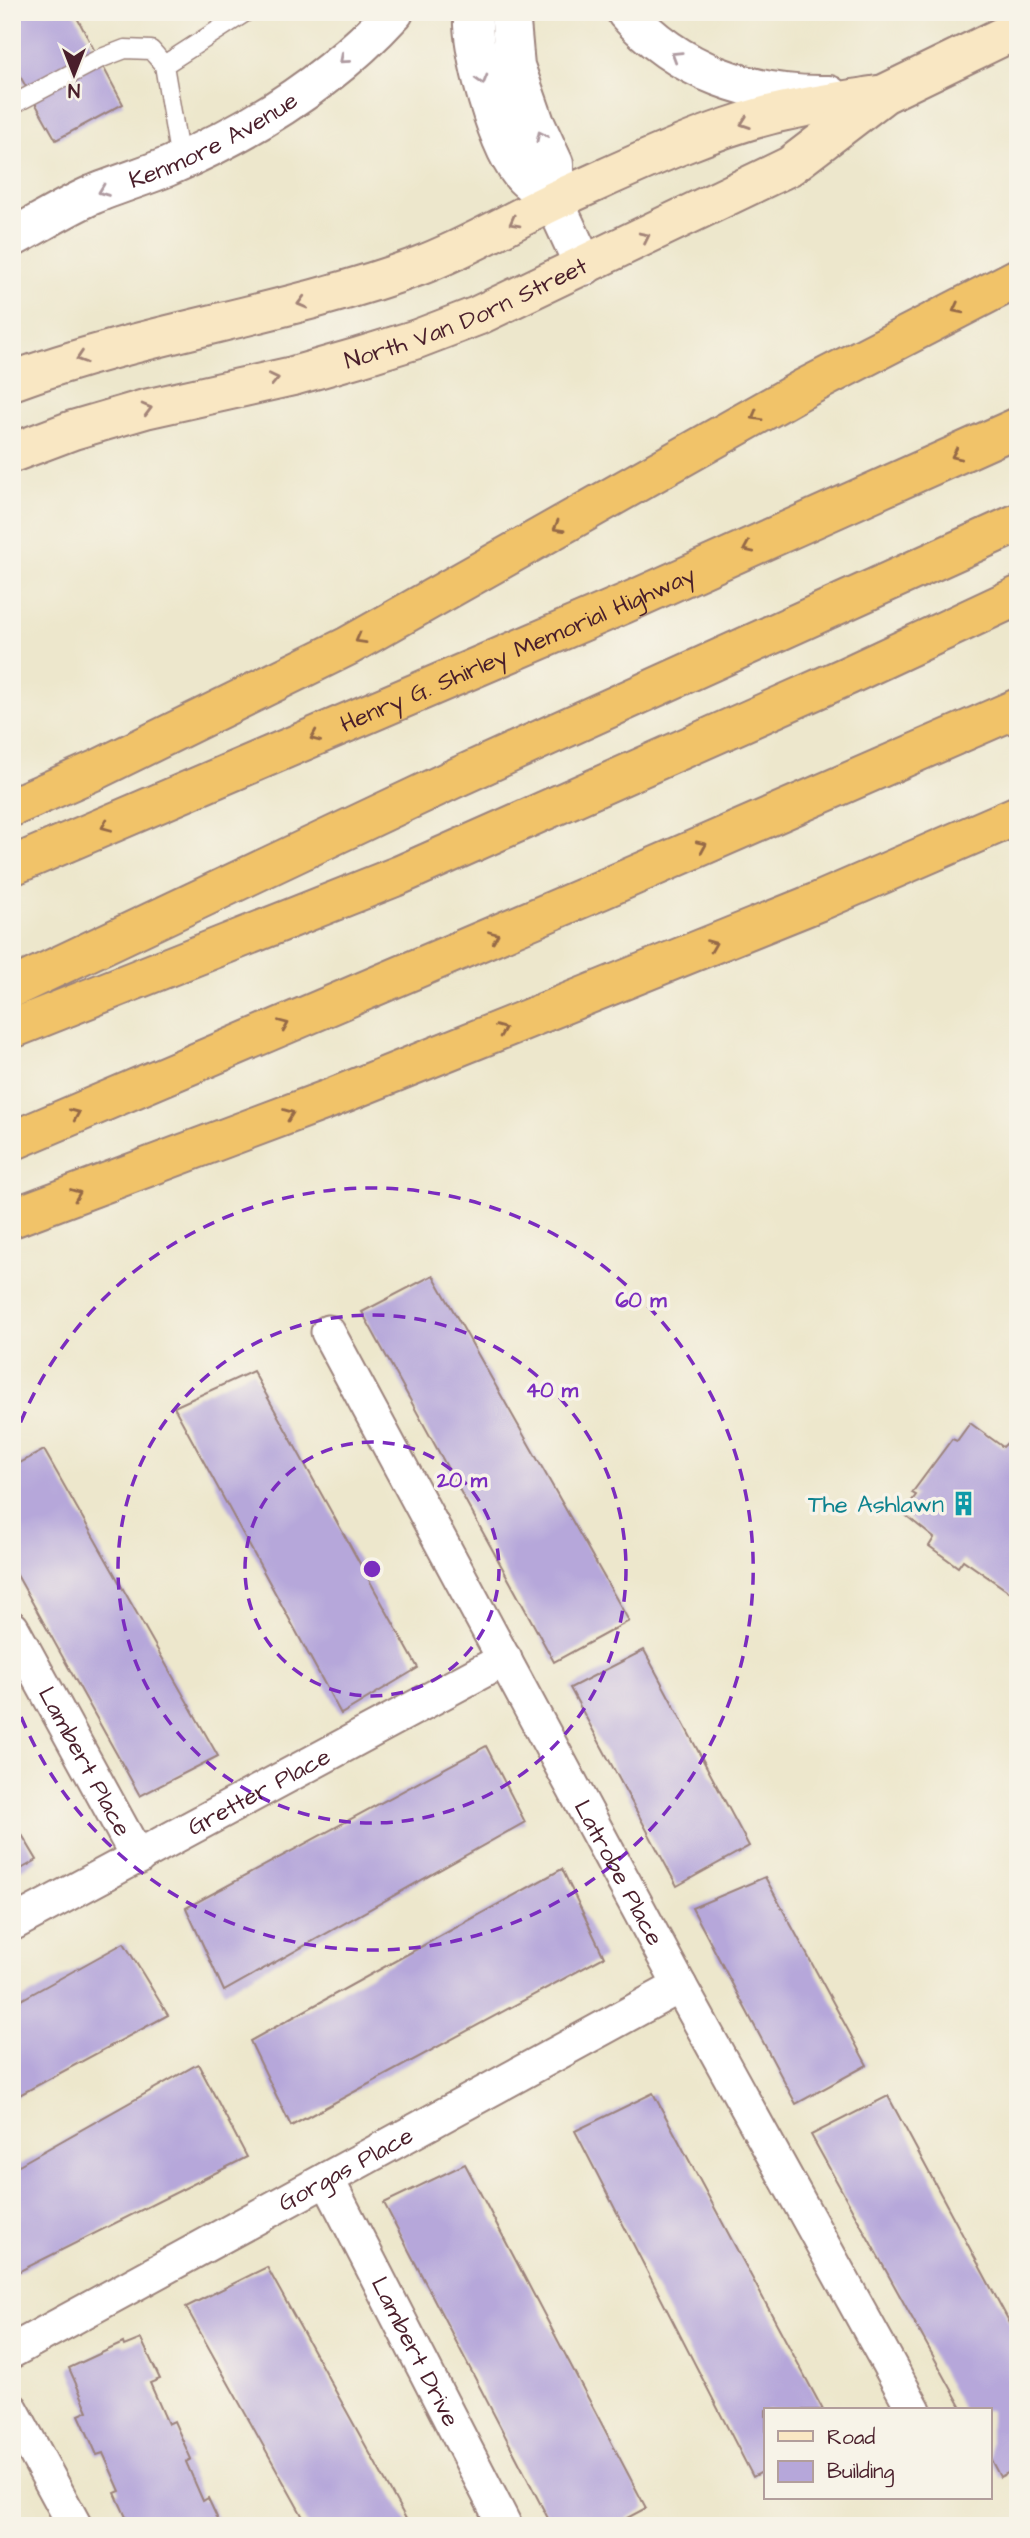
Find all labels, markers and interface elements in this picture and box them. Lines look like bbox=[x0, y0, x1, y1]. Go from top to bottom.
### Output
north arrow bbox=[38, 38, 108, 108]
one-way arrow bbox=[340, 51, 353, 63]
one-way arrow bbox=[671, 51, 684, 64]
one-way arrow bbox=[474, 73, 489, 85]
text: N bbox=[68, 76, 80, 103]
street label: Kenmore Avenue bbox=[124, 84, 305, 198]
one-way arrow bbox=[740, 115, 752, 129]
one-way arrow bbox=[535, 130, 549, 143]
one-way arrow bbox=[98, 183, 110, 197]
one-way arrow bbox=[509, 214, 521, 227]
one-way arrow bbox=[638, 231, 650, 245]
street label: North Van Dorn Street bbox=[341, 249, 594, 378]
one-way arrow bbox=[296, 295, 308, 310]
one-way arrow bbox=[952, 301, 964, 314]
one-way arrow bbox=[76, 350, 88, 364]
one-way arrow bbox=[268, 373, 280, 388]
one-way arrow bbox=[140, 402, 152, 417]
one-way arrow bbox=[751, 407, 764, 420]
one-way arrow bbox=[950, 447, 963, 461]
one-way arrow bbox=[553, 519, 565, 532]
one-way arrow bbox=[743, 540, 755, 554]
street label: Henry G. Shirley Memorial Highway bbox=[335, 558, 701, 742]
one-way arrow bbox=[355, 631, 367, 644]
one-way arrow bbox=[310, 729, 322, 743]
one-way arrow bbox=[100, 818, 113, 832]
one-way arrow bbox=[696, 840, 708, 854]
one-way arrow bbox=[486, 930, 499, 944]
one-way arrow bbox=[705, 939, 717, 953]
one-way arrow bbox=[277, 1019, 290, 1033]
one-way arrow bbox=[494, 1024, 506, 1038]
one-way arrow bbox=[283, 1108, 295, 1122]
one-way arrow bbox=[68, 1109, 80, 1123]
one-way arrow bbox=[70, 1188, 82, 1202]
text: 60 m bbox=[615, 1286, 667, 1315]
text: 40 m bbox=[526, 1376, 579, 1405]
text: 20 m bbox=[436, 1466, 488, 1495]
place label: The Ashlawn bbox=[808, 1488, 944, 1522]
building icon: The Ashlawn bbox=[950, 1490, 978, 1518]
centre of rings bbox=[360, 1557, 384, 1581]
street label: Lambert Place bbox=[29, 1681, 139, 1843]
street label: Gretter Place bbox=[182, 1740, 337, 1845]
street label: Latrobe Place bbox=[565, 1794, 671, 1952]
street label: Gorgas Place bbox=[272, 2119, 420, 2220]
street label: Lambert Drive bbox=[362, 2271, 467, 2433]
legend bbox=[764, 2408, 992, 2500]
text: Road bbox=[827, 2423, 875, 2452]
text: Building bbox=[827, 2457, 895, 2488]

